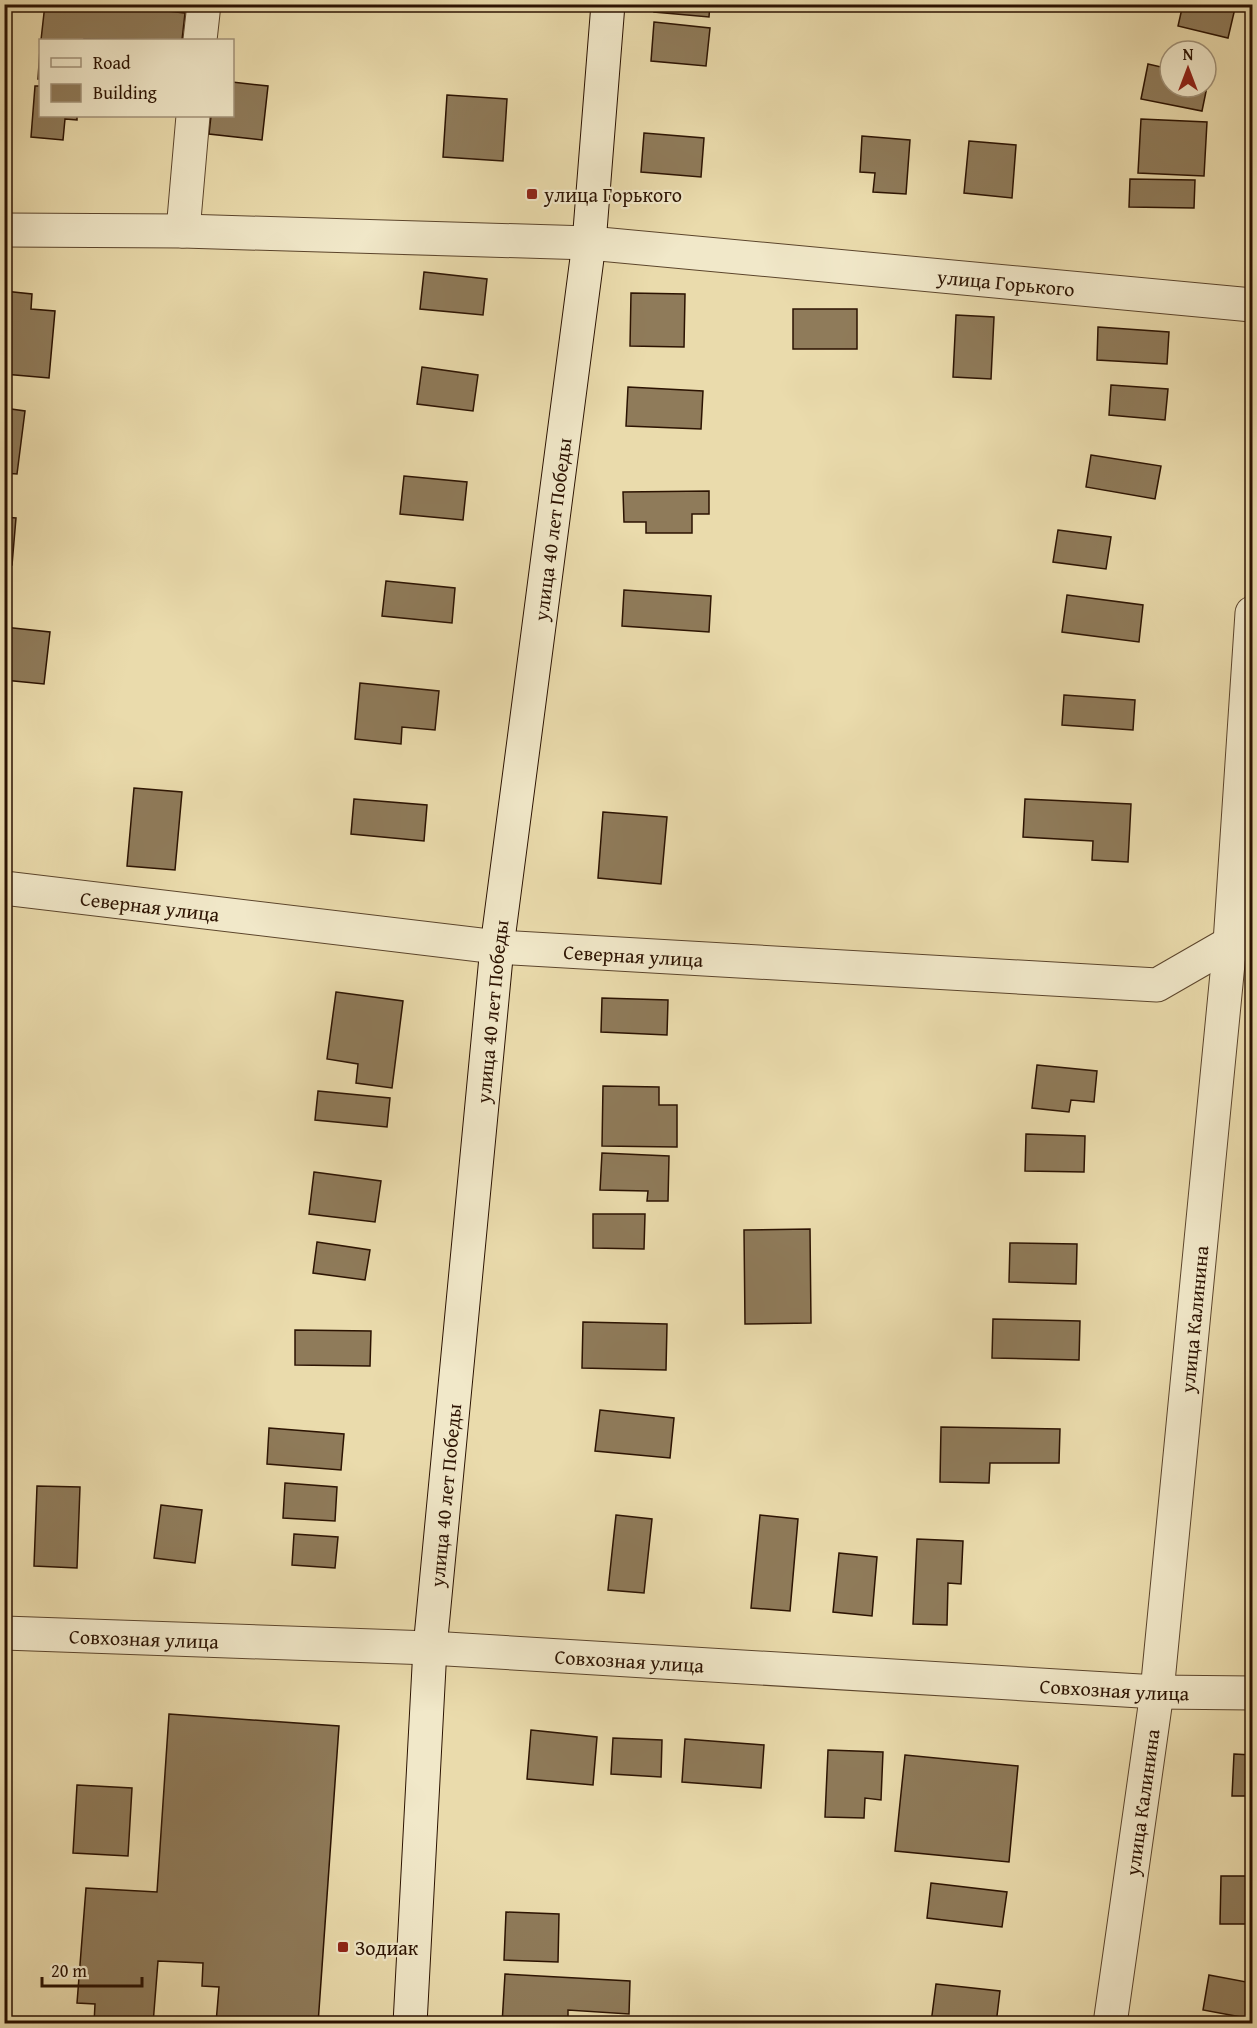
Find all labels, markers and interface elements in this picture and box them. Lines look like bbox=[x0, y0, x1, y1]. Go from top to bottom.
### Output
legend bbox=[39, 39, 234, 117]
north arrow bbox=[1158, 39, 1218, 99]
text: N bbox=[1183, 42, 1194, 66]
text: Road bbox=[93, 49, 131, 76]
text: Building bbox=[93, 79, 157, 106]
place label: улица Горького bbox=[543, 180, 682, 209]
marker: улица Горького bbox=[525, 187, 539, 201]
street label: улица Горького bbox=[935, 261, 1076, 303]
street label: улица 40 лет Победы bbox=[525, 436, 578, 623]
street label: Северная улица bbox=[79, 883, 222, 928]
street label: улица 40 лет Победы bbox=[468, 918, 515, 1106]
street label: Северная улица bbox=[563, 936, 704, 973]
street label: улица Калинина bbox=[1172, 1244, 1215, 1395]
street label: улица 40 лет Победы bbox=[421, 1402, 468, 1589]
street label: Совхозная улица bbox=[69, 1621, 220, 1655]
street label: Совхозная улица bbox=[554, 1641, 705, 1679]
street label: Совхозная улица bbox=[1039, 1670, 1190, 1707]
street label: улица Калинина bbox=[1117, 1727, 1166, 1878]
place label: Зодиак bbox=[355, 1933, 419, 1962]
marker: Зодиак bbox=[336, 1940, 350, 1954]
scale bar bbox=[42, 1950, 142, 1988]
text: 20 m bbox=[51, 1957, 87, 1984]

